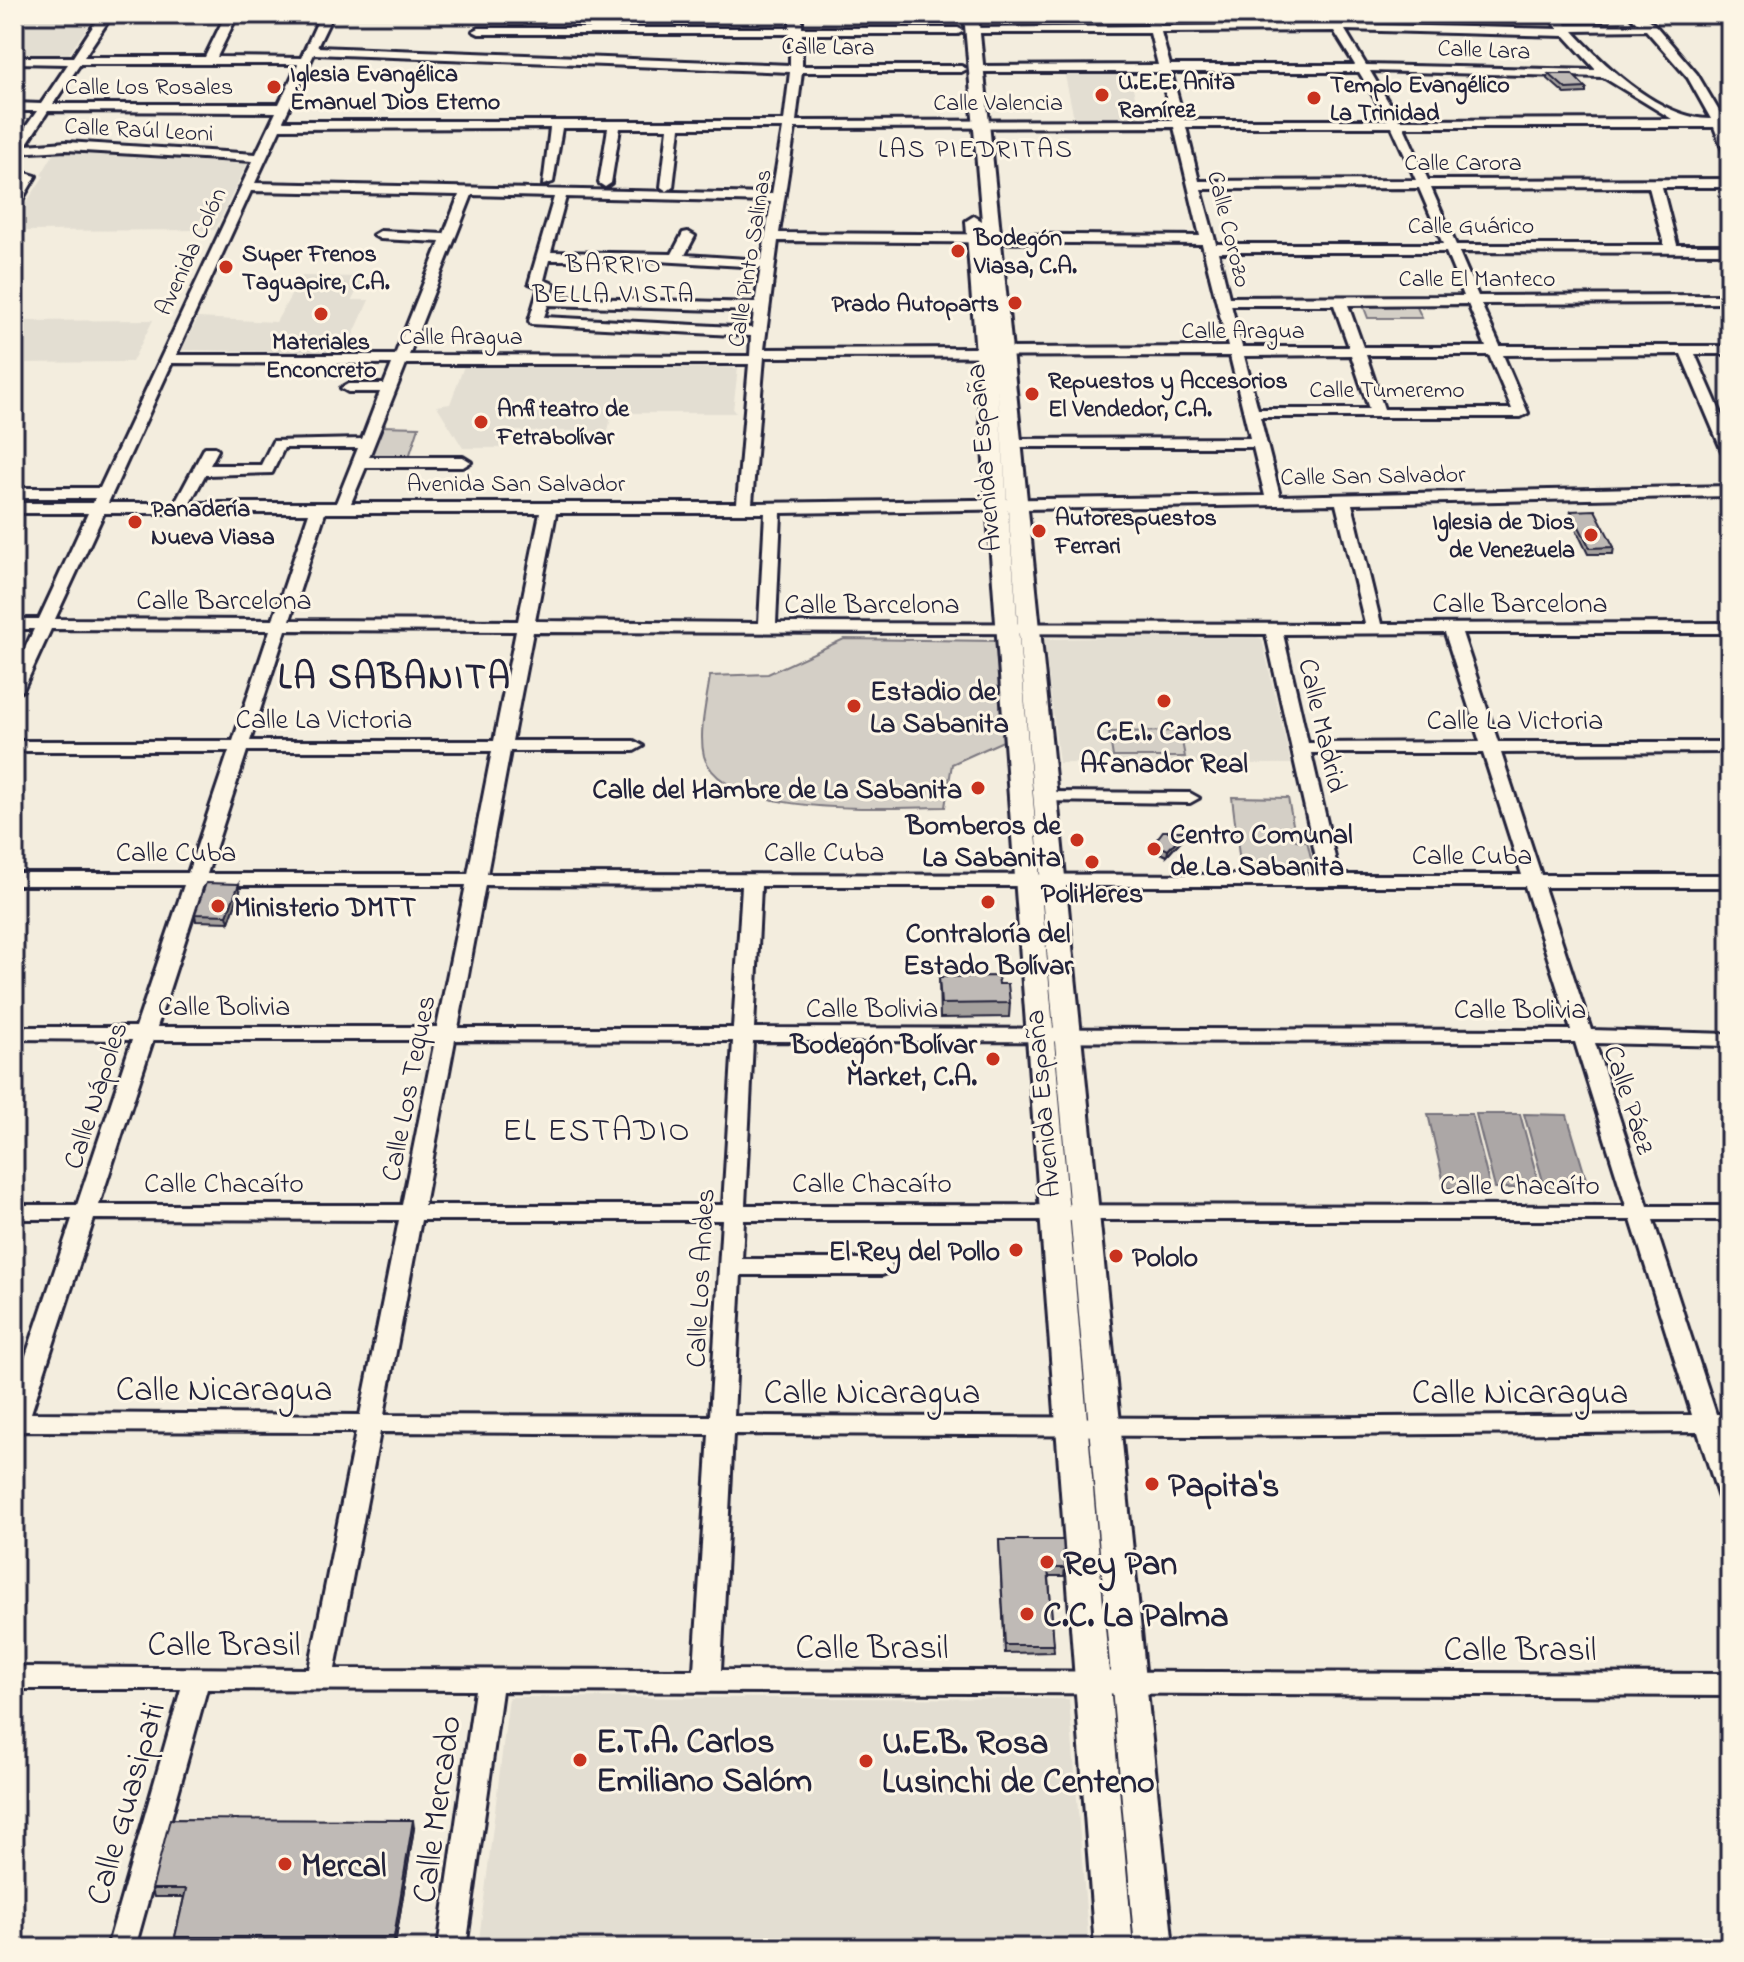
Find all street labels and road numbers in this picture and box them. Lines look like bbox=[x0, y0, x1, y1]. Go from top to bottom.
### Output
street label: Calle Lara bbox=[781, 30, 875, 67]
street label: Calle Lara bbox=[1437, 32, 1531, 71]
street label: Calle Los Rosales bbox=[65, 71, 233, 106]
street label: Calle Valencia bbox=[933, 87, 1063, 122]
street label: Calle Raúl Leoni bbox=[63, 110, 214, 153]
street label: Calle Carora bbox=[1404, 147, 1522, 182]
street label: Calle Pinto Salinas bbox=[720, 167, 783, 350]
street label: Calle Corozo bbox=[1196, 168, 1259, 292]
street label: Avenida Colón bbox=[147, 182, 237, 322]
street label: Calle Guárico bbox=[1408, 210, 1534, 245]
street label: Calle El Manteco bbox=[1399, 263, 1555, 298]
street label: Calle Aragua bbox=[1181, 315, 1305, 350]
street label: Calle Aragua bbox=[399, 321, 523, 356]
street label: Avenida España bbox=[957, 362, 1014, 553]
street label: Calle Tumeremo bbox=[1309, 374, 1465, 409]
street label: Calle San Salvador bbox=[1280, 458, 1466, 497]
street label: Avenida San Salvador bbox=[407, 468, 626, 503]
street label: Calle Barcelona bbox=[136, 582, 312, 623]
street label: Calle Barcelona bbox=[1432, 585, 1608, 626]
street label: Calle Barcelona bbox=[784, 586, 960, 627]
street label: Calle Madrid bbox=[1285, 655, 1356, 797]
street label: Calle La Victoria bbox=[236, 701, 412, 742]
street label: Calle La Victoria bbox=[1427, 702, 1603, 743]
street label: Calle Cuba bbox=[116, 834, 236, 875]
street label: Calle Cuba bbox=[764, 834, 884, 875]
street label: Calle Cuba bbox=[1412, 837, 1532, 878]
street label: Calle Bolivia bbox=[158, 988, 290, 1029]
street label: Calle Bolivia bbox=[806, 990, 938, 1031]
street label: Calle Bolivia bbox=[1454, 991, 1586, 1032]
street label: Calle Los Teques bbox=[372, 992, 449, 1185]
street label: Avenida España bbox=[1016, 1008, 1073, 1199]
street label: Calle Nápoles bbox=[54, 1017, 140, 1175]
street label: Calle Páez bbox=[1591, 1040, 1665, 1160]
street label: Calle Chacaíto bbox=[144, 1165, 304, 1206]
street label: Calle Chacaíto bbox=[792, 1165, 952, 1206]
street label: Calle Chacaíto bbox=[1440, 1167, 1600, 1208]
street label: Calle Los Andes bbox=[677, 1188, 728, 1369]
street label: Calle Nicaragua bbox=[116, 1367, 332, 1417]
street label: Calle Nicaragua bbox=[764, 1370, 980, 1420]
street label: Calle Nicaragua bbox=[1412, 1370, 1628, 1420]
street label: Calle Brasil bbox=[147, 1622, 301, 1672]
street label: Calle Brasil bbox=[795, 1625, 949, 1675]
street label: Calle Brasil bbox=[1443, 1627, 1597, 1677]
street label: Calle Guasipati bbox=[75, 1697, 181, 1911]
street label: Calle Mercado bbox=[401, 1713, 477, 1907]

